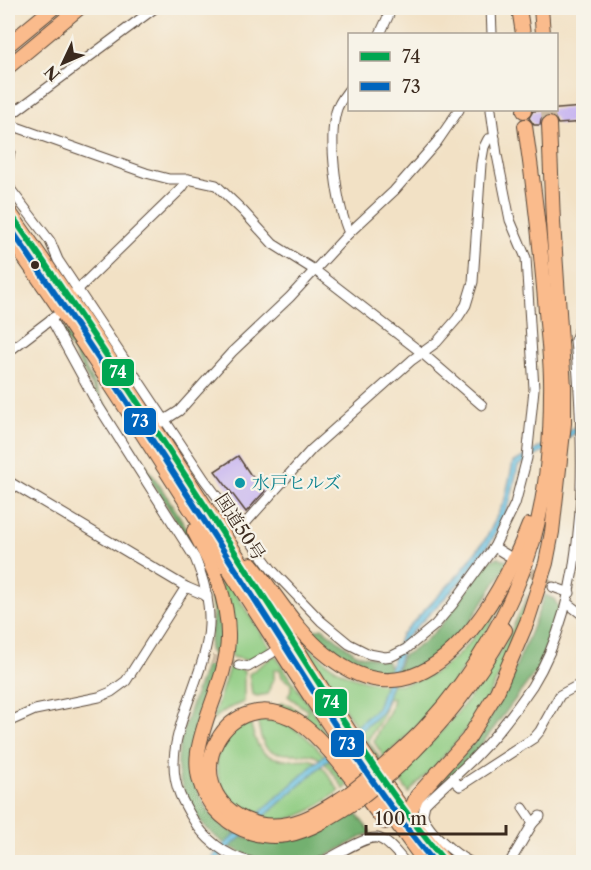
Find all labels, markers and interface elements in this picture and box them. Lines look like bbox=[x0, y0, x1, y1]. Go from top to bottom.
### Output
north arrow bbox=[33, 33, 93, 93]
legend bbox=[348, 33, 558, 111]
text: 74 bbox=[402, 46, 421, 68]
text: N bbox=[40, 61, 64, 85]
text: 73 bbox=[402, 76, 421, 98]
unlabelled marker bbox=[29, 259, 41, 271]
line badge: 74 bbox=[101, 358, 135, 387]
text: 74 bbox=[109, 362, 127, 382]
line badge: 73 bbox=[123, 407, 157, 436]
text: 73 bbox=[131, 411, 149, 431]
place label: 水戸ヒルズ bbox=[252, 472, 341, 494]
marker: 水戸ヒルズ bbox=[233, 476, 247, 490]
street label: 国道50号 bbox=[210, 489, 270, 565]
line badge: 74 bbox=[314, 688, 348, 717]
text: 74 bbox=[322, 692, 340, 712]
line badge: 73 bbox=[330, 729, 365, 758]
text: 73 bbox=[338, 734, 356, 754]
scale bar bbox=[366, 798, 506, 836]
text: 100 m bbox=[375, 808, 427, 830]

